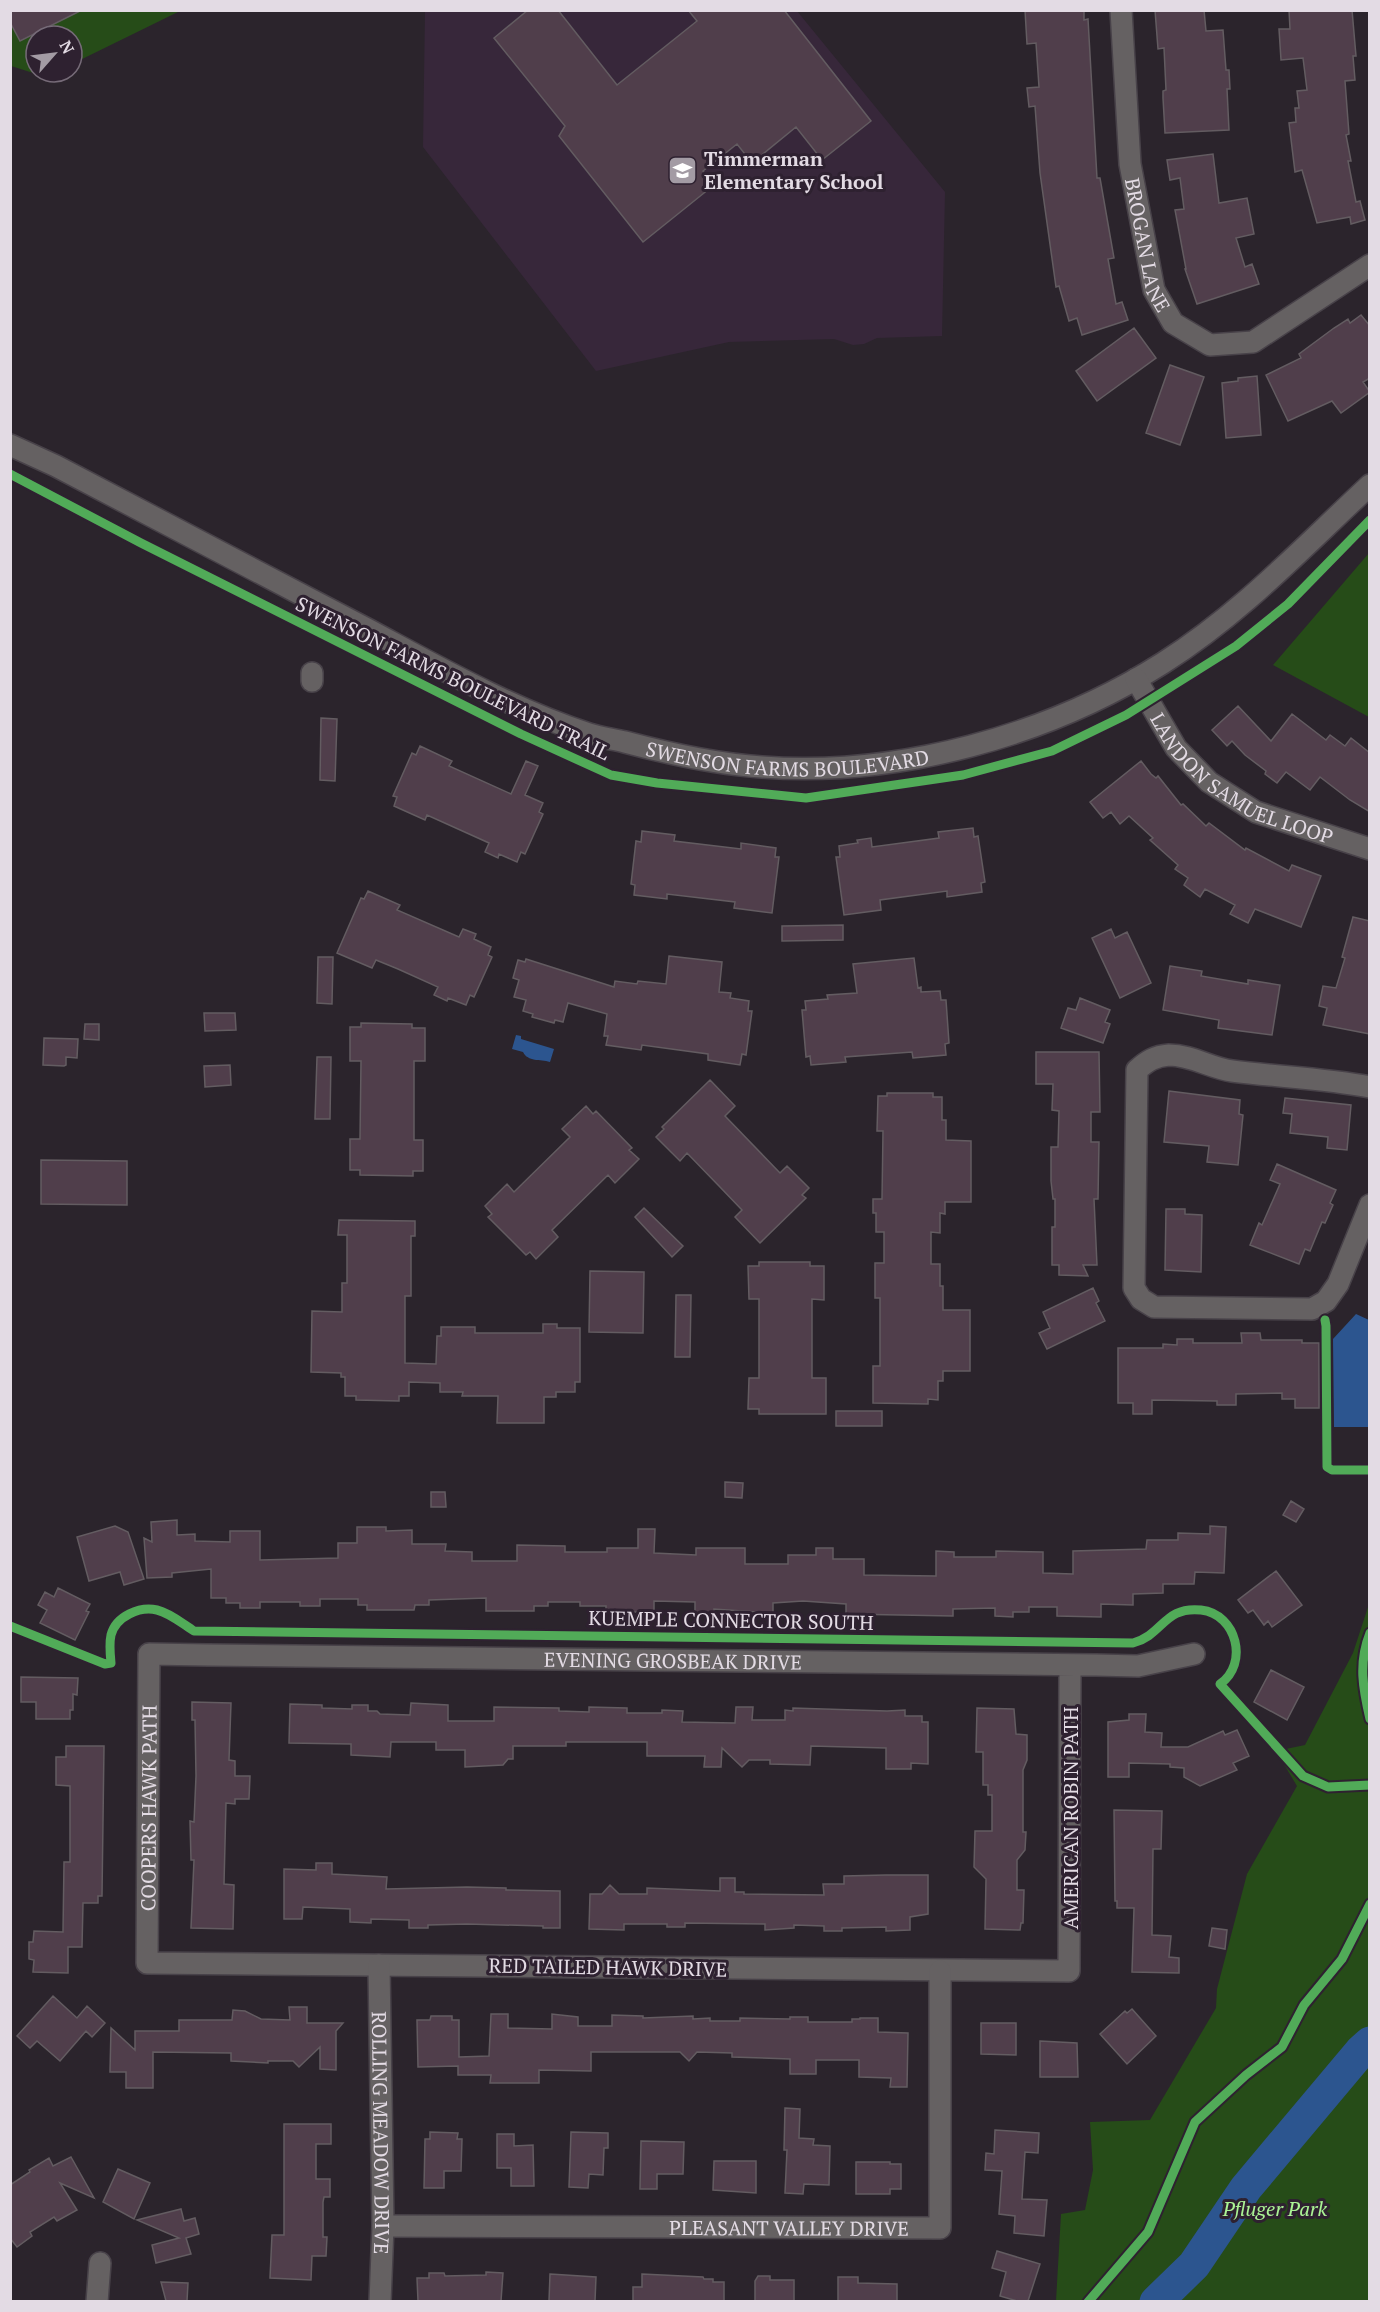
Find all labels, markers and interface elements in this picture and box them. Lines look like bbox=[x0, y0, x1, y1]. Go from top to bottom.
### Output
north arrow bbox=[24, 24, 84, 84]
text: N bbox=[55, 36, 80, 57]
place label: Timmerman Elementary School bbox=[704, 145, 884, 195]
school or university icon: Timmerman Elementary School bbox=[667, 154, 699, 186]
street label: BROGAN LANE bbox=[1119, 175, 1177, 317]
street label: SWENSON FARMS BOULEVARD TRAIL bbox=[291, 590, 615, 766]
street label: LANDON SAMUEL LOOP bbox=[1145, 707, 1337, 850]
street label: SWENSON FARMS BOULEVARD bbox=[643, 734, 931, 782]
street label: KUEMPLE CONNECTOR SOUTH bbox=[588, 1604, 874, 1636]
street label: EVENING GROSBEAK DRIVE bbox=[544, 1645, 802, 1675]
street label: COOPERS HAWK PATH bbox=[134, 1705, 162, 1911]
street label: AMERICAN ROBIN PATH bbox=[1057, 1706, 1084, 1930]
street label: RED TAILED HAWK DRIVE bbox=[488, 1951, 728, 1983]
street label: ROLLING MEADOW DRIVE bbox=[366, 2011, 397, 2255]
park label: Pfluger Park bbox=[1222, 2195, 1328, 2222]
street label: PLEASANT VALLEY DRIVE bbox=[669, 2214, 909, 2241]

